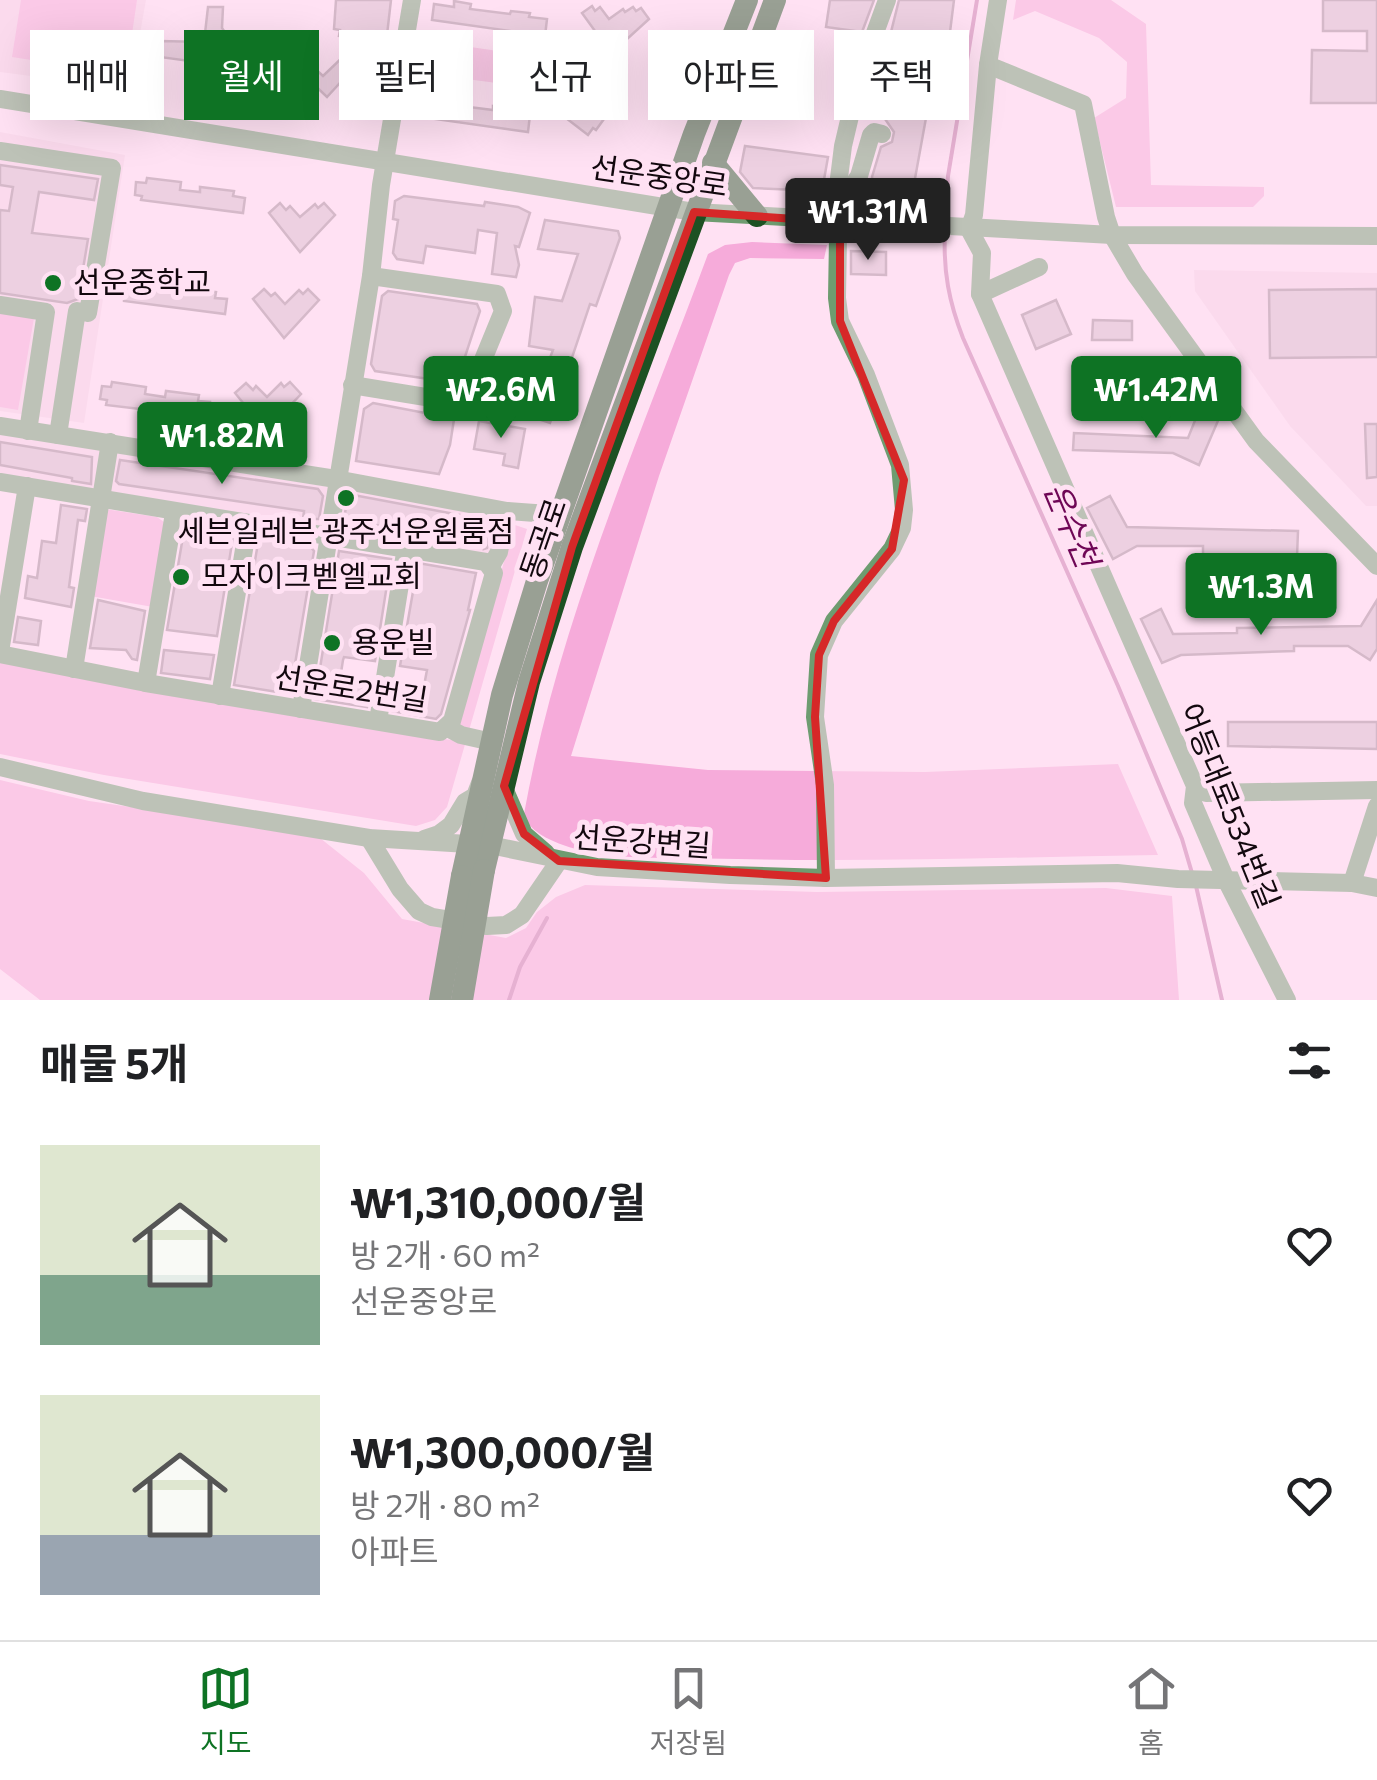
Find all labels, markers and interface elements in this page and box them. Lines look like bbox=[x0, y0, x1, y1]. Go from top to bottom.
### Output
chip: 매매 bbox=[30, 30, 164, 120]
chip: 월세 bbox=[184, 30, 319, 120]
chip: 필터 bbox=[339, 30, 473, 120]
chip: 신규 bbox=[493, 30, 628, 120]
chip: 아파트 bbox=[648, 30, 814, 120]
chip: 주택 bbox=[834, 30, 969, 120]
street label: 선운중앙로 bbox=[588, 147, 730, 202]
pin: ₩1.31M bbox=[787, 178, 949, 263]
text: ₩1.31M bbox=[807, 190, 929, 230]
place label: 선운중학교 bbox=[73, 262, 211, 299]
marker: 선운중학교 bbox=[42, 272, 64, 294]
pin: ₩2.6M bbox=[431, 356, 571, 441]
pin: ₩1.42M bbox=[1075, 356, 1237, 441]
text: ₩2.6M bbox=[445, 368, 557, 408]
text: ₩1.42M bbox=[1093, 368, 1219, 408]
pin: ₩1.82M bbox=[141, 402, 303, 487]
text: ₩1.82M bbox=[159, 414, 285, 454]
water label: 운수천 bbox=[1037, 476, 1110, 576]
marker: 세븐일레븐 광주선운원룸점 bbox=[335, 487, 357, 509]
street label: 동곡로 bbox=[511, 493, 573, 583]
place label: 세븐일레븐 광주선운원룸점 bbox=[178, 511, 514, 548]
pin: ₩1.3M bbox=[1191, 553, 1331, 638]
place label: 모자이크벧엘교회 bbox=[201, 556, 422, 593]
text: ₩1.3M bbox=[1208, 565, 1314, 605]
marker: 모자이크벧엘교회 bbox=[170, 566, 192, 588]
place label: 용운빌 bbox=[352, 622, 435, 659]
marker: 용운빌 bbox=[321, 632, 343, 654]
street label: 선운로2번길 bbox=[272, 656, 431, 717]
street label: 어등대로534번길 bbox=[1173, 697, 1289, 913]
street label: 선운강변길 bbox=[572, 816, 712, 863]
icon: filters bbox=[1282, 1033, 1337, 1088]
text: 매물 5개 bbox=[40, 1036, 188, 1088]
text: ₩1,310,000/월 bbox=[350, 1175, 646, 1227]
icon: home bbox=[120, 1185, 240, 1305]
icon: heart bbox=[1282, 1218, 1337, 1273]
text: 방 2개 · 60 m² bbox=[350, 1234, 540, 1274]
text: 선운중앙로 bbox=[350, 1280, 497, 1320]
text: ₩1,300,000/월 bbox=[350, 1425, 655, 1477]
icon: home bbox=[120, 1435, 240, 1555]
icon: heart bbox=[1282, 1468, 1337, 1523]
text: 방 2개 · 80 m² bbox=[350, 1484, 540, 1524]
text: 아파트 bbox=[350, 1530, 438, 1570]
tab: 지도 bbox=[198, 1661, 253, 1761]
tab: 저장됨 bbox=[650, 1661, 727, 1761]
tab: 홈 bbox=[1124, 1661, 1179, 1761]

